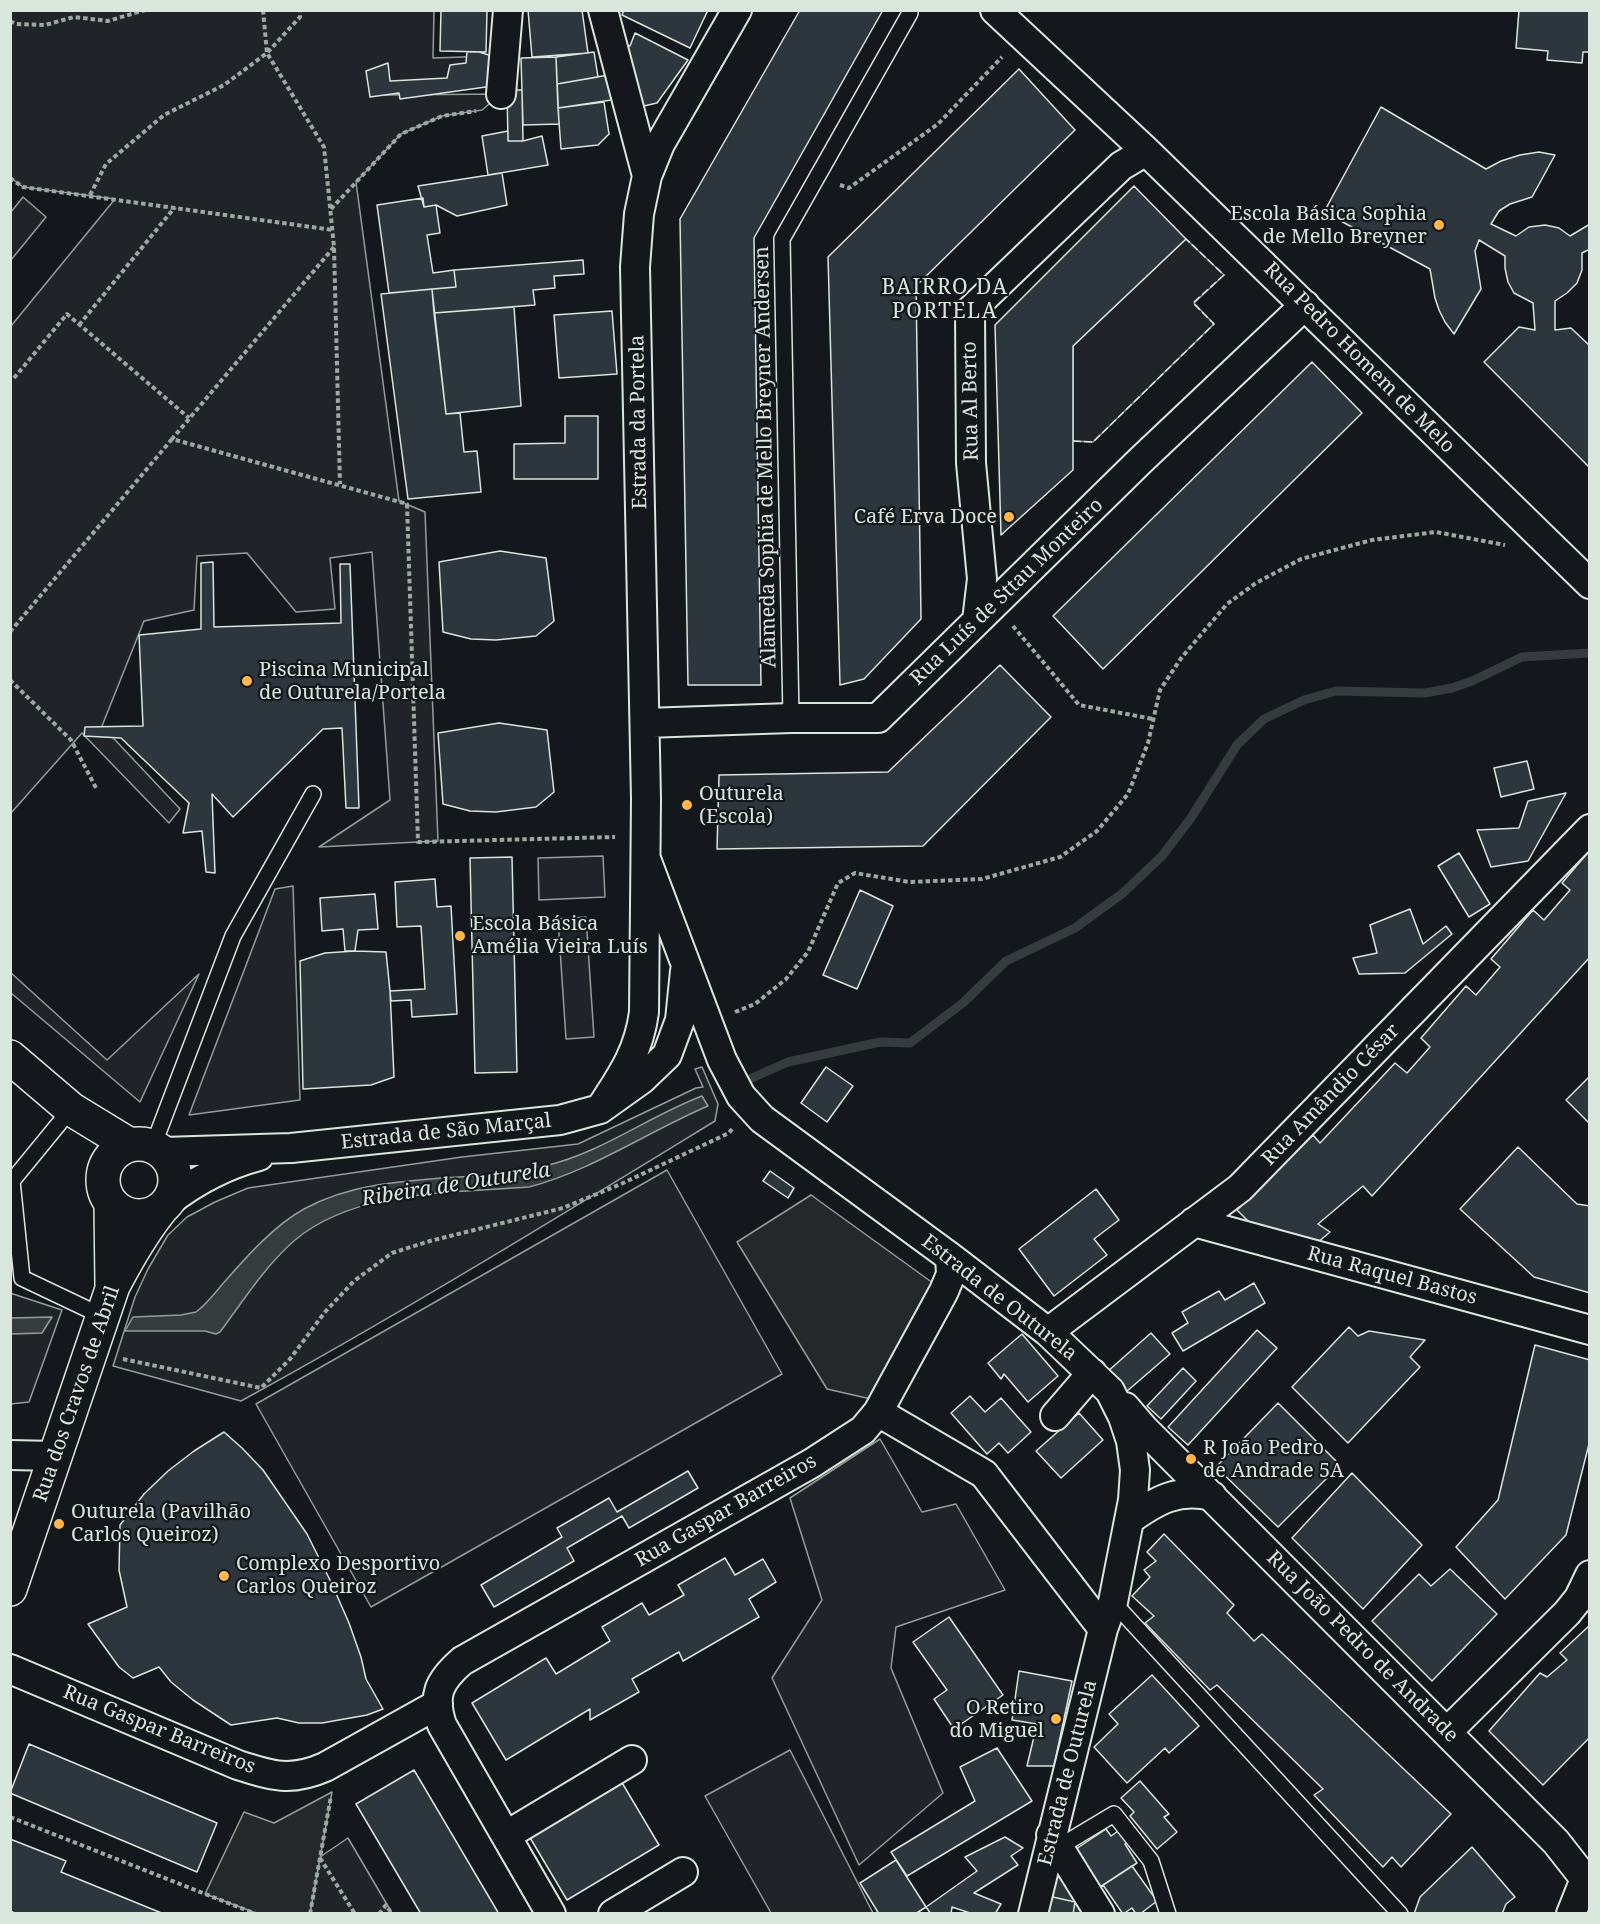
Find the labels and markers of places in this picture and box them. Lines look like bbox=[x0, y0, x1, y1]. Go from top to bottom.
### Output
place label: Escola Básica Sophia de Mello Breyner bbox=[1230, 202, 1427, 249]
marker: Escola Básica Sophia de Mello Breyner bbox=[1432, 218, 1446, 232]
place label: Café Erva Doce bbox=[854, 505, 997, 529]
marker: Café Erva Doce bbox=[1002, 510, 1016, 524]
place label: Piscina Municipal de Outurela/Portela bbox=[259, 658, 446, 705]
marker: Piscina Municipal de Outurela/Portela bbox=[240, 674, 254, 688]
place label: Outurela (Escola) bbox=[699, 782, 784, 829]
marker: Outurela (Escola) bbox=[680, 798, 694, 812]
place label: Escola Básica Amélia Vieira Luís bbox=[472, 912, 648, 959]
marker: Escola Básica Amélia Vieira Luís bbox=[453, 929, 467, 943]
place label: R João Pedro de Andrade 5A bbox=[1203, 1436, 1344, 1483]
marker: R João Pedro de Andrade 5A bbox=[1184, 1452, 1198, 1466]
place label: Outurela (Pavilhão Carlos Queiroz) bbox=[71, 1500, 251, 1547]
marker: Outurela (Pavilhão Carlos Queiroz) bbox=[52, 1517, 66, 1531]
place label: Complexo Desportivo Carlos Queiroz bbox=[236, 1552, 440, 1599]
marker: Complexo Desportivo Carlos Queiroz bbox=[217, 1569, 231, 1583]
place label: O Retiro do Miguel bbox=[949, 1696, 1044, 1743]
marker: O Retiro do Miguel bbox=[1049, 1712, 1063, 1726]

